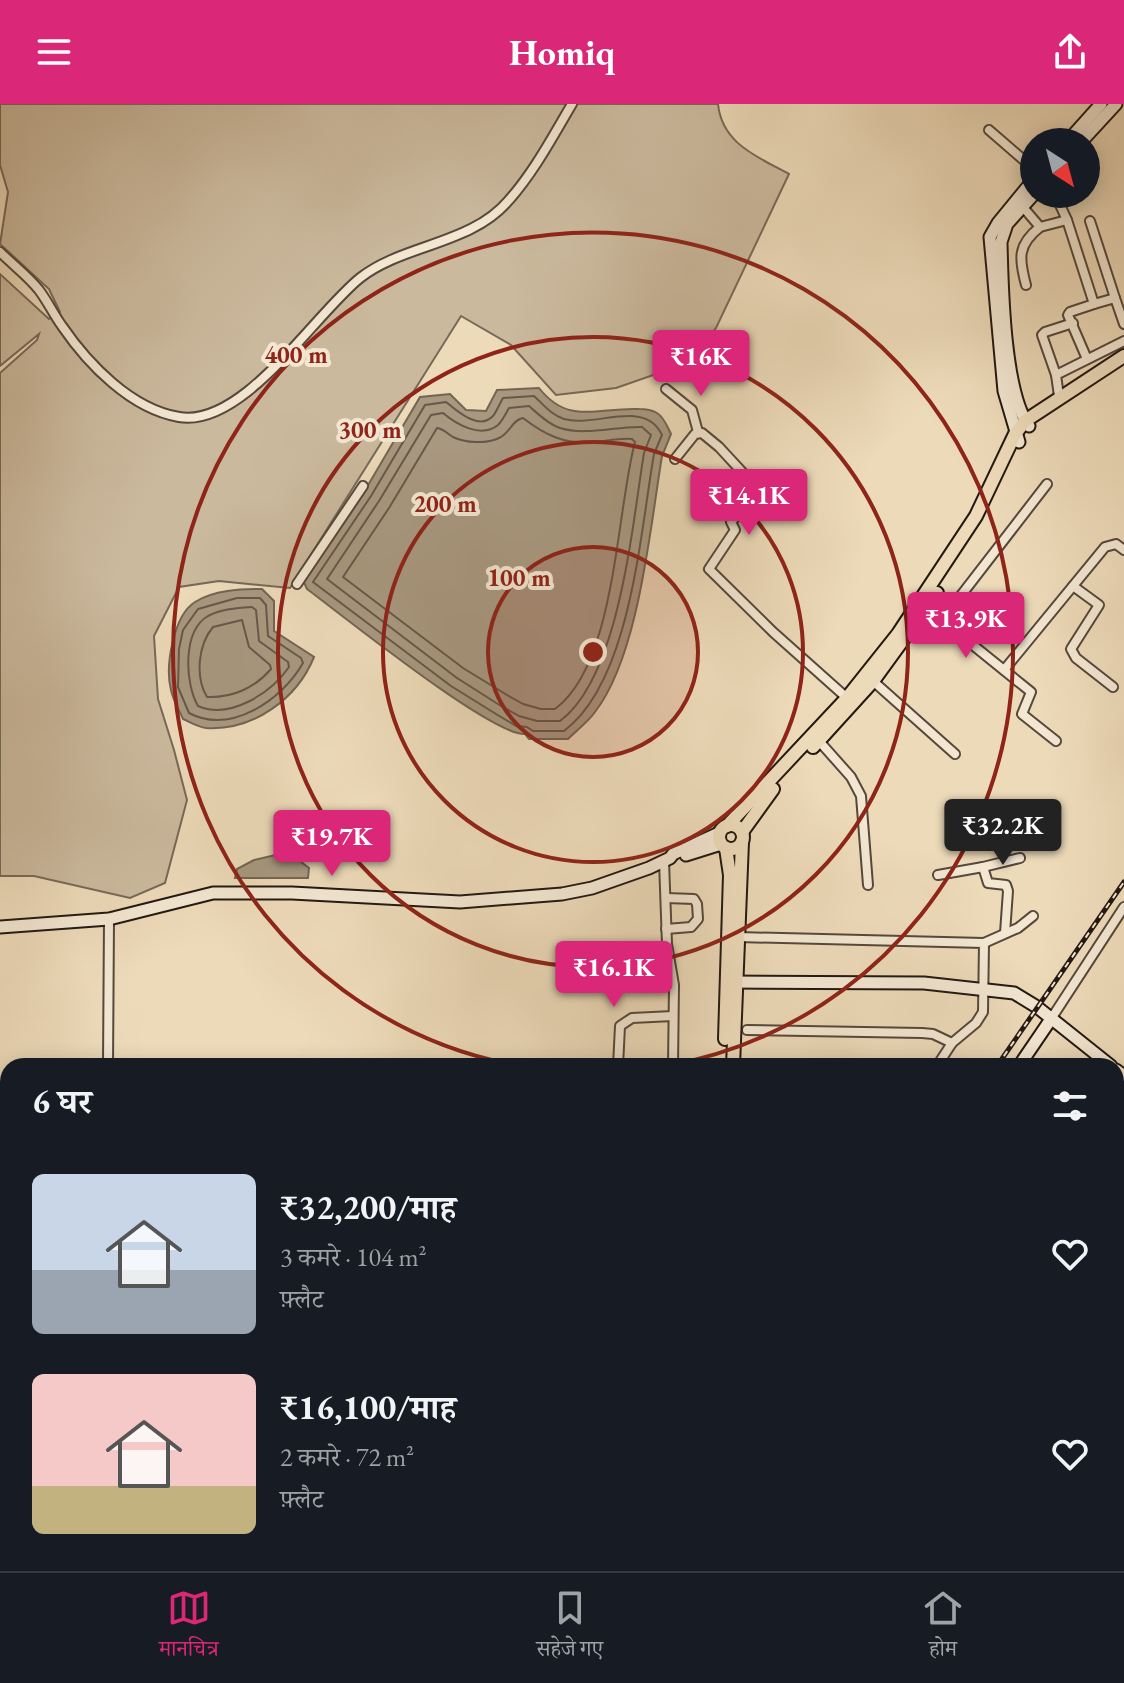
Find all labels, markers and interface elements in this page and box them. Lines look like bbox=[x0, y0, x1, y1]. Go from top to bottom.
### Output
text: Homiq bbox=[509, 29, 615, 76]
icon: menu bbox=[32, 30, 76, 74]
icon: share bbox=[1048, 30, 1092, 74]
north arrow bbox=[1020, 128, 1100, 208]
map controls bbox=[1020, 128, 1100, 208]
pin: ₹16K bbox=[654, 330, 748, 398]
text: 400 m bbox=[264, 339, 328, 370]
text: ₹16K bbox=[670, 339, 732, 373]
text: 300 m bbox=[338, 414, 402, 445]
pin: ₹14.1K bbox=[684, 469, 814, 537]
text: ₹14.1K bbox=[708, 478, 790, 512]
text: 200 m bbox=[413, 488, 477, 519]
text: 100 m bbox=[487, 562, 551, 593]
pin: ₹13.9K bbox=[901, 592, 1031, 660]
text: ₹13.9K bbox=[925, 601, 1007, 635]
centre of rings bbox=[579, 638, 607, 666]
pin: ₹32.2K bbox=[938, 799, 1068, 867]
text: ₹32.2K bbox=[962, 808, 1044, 842]
pin: ₹19.7K bbox=[267, 810, 397, 878]
text: ₹19.7K bbox=[291, 819, 373, 853]
pin: ₹16.1K bbox=[549, 941, 679, 1009]
text: ₹16.1K bbox=[573, 950, 655, 984]
text: 6 घर bbox=[32, 1079, 92, 1123]
icon: filters bbox=[1048, 1084, 1092, 1128]
text: ₹32,200/माह bbox=[280, 1185, 456, 1229]
icon: home bbox=[96, 1206, 192, 1302]
icon: heart bbox=[1048, 1232, 1092, 1276]
text: 3 कमरे · 104 m² bbox=[280, 1240, 427, 1274]
text: फ़्लैट bbox=[280, 1282, 323, 1316]
text: ₹16,100/माह bbox=[280, 1385, 456, 1429]
icon: home bbox=[96, 1406, 192, 1502]
icon: heart bbox=[1048, 1432, 1092, 1476]
text: 2 कमरे · 72 m² bbox=[280, 1440, 414, 1474]
text: फ़्लैट bbox=[280, 1482, 323, 1516]
tab: मानचित्र bbox=[159, 1586, 219, 1670]
tab: सहेजे गए bbox=[536, 1586, 603, 1670]
tab: होम bbox=[921, 1586, 965, 1670]

